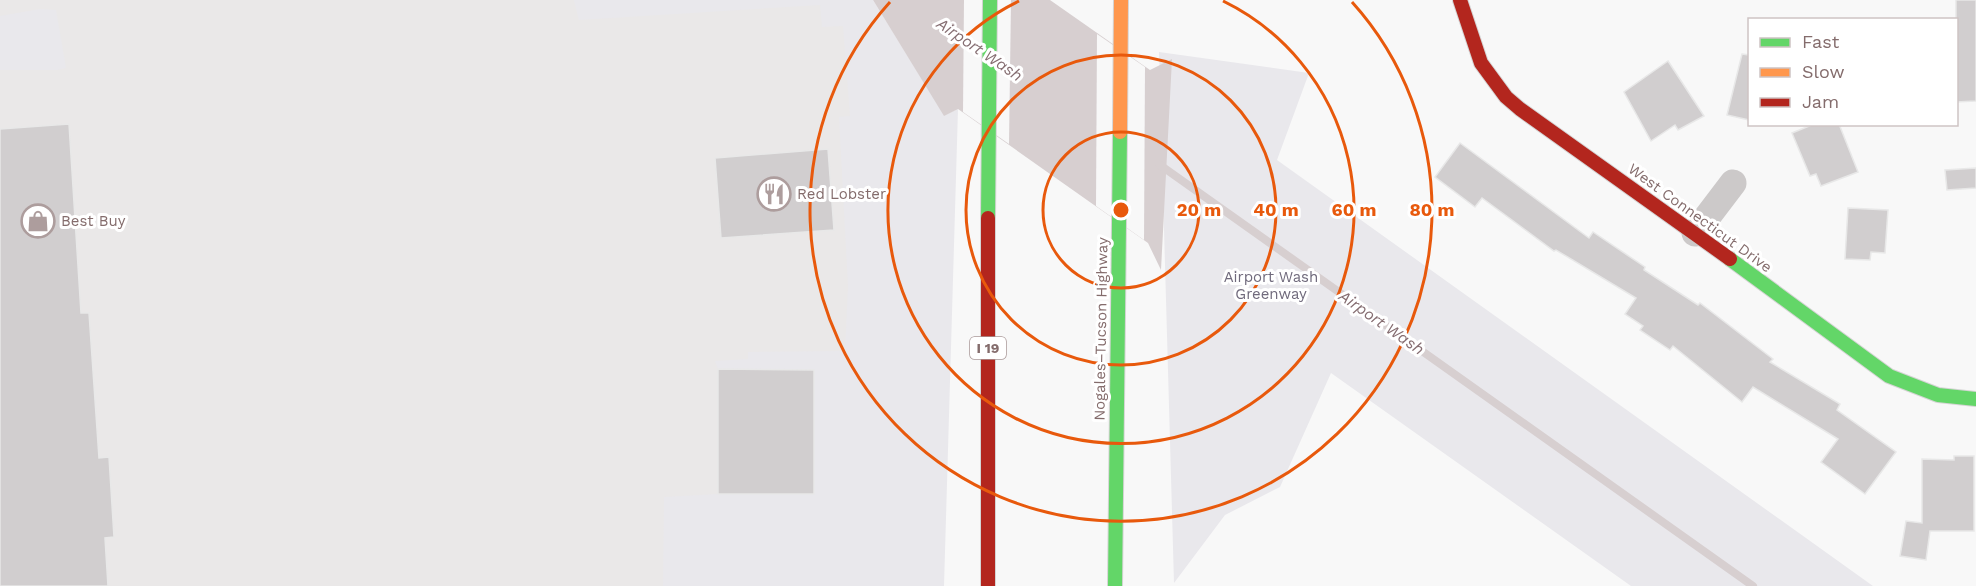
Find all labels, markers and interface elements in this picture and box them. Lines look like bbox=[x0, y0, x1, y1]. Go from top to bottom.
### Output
water label: Airport Wash bbox=[932, 13, 1026, 85]
legend bbox=[1748, 18, 1958, 126]
text: Fast bbox=[1802, 31, 1840, 52]
text: Slow bbox=[1802, 61, 1845, 82]
text: Jam bbox=[1802, 91, 1839, 112]
street label: West Connecticut Drive bbox=[1625, 160, 1775, 276]
restaurant icon: Red Lobster bbox=[756, 176, 792, 212]
place label: Red Lobster bbox=[797, 185, 886, 203]
text: 20 m bbox=[1177, 199, 1221, 220]
text: 40 m bbox=[1253, 199, 1299, 220]
text: 60 m bbox=[1332, 199, 1376, 220]
text: 80 m bbox=[1410, 199, 1454, 220]
centre of rings bbox=[1111, 200, 1131, 220]
shop icon: Best Buy bbox=[20, 203, 56, 239]
place label: Best Buy bbox=[61, 212, 126, 230]
street label: Nogales–Tucson Highway bbox=[1090, 237, 1112, 421]
park label: Airport Wash Greenway bbox=[1224, 268, 1318, 303]
water label: Airport Wash bbox=[1335, 286, 1428, 359]
road number: I 19 bbox=[970, 337, 1006, 359]

